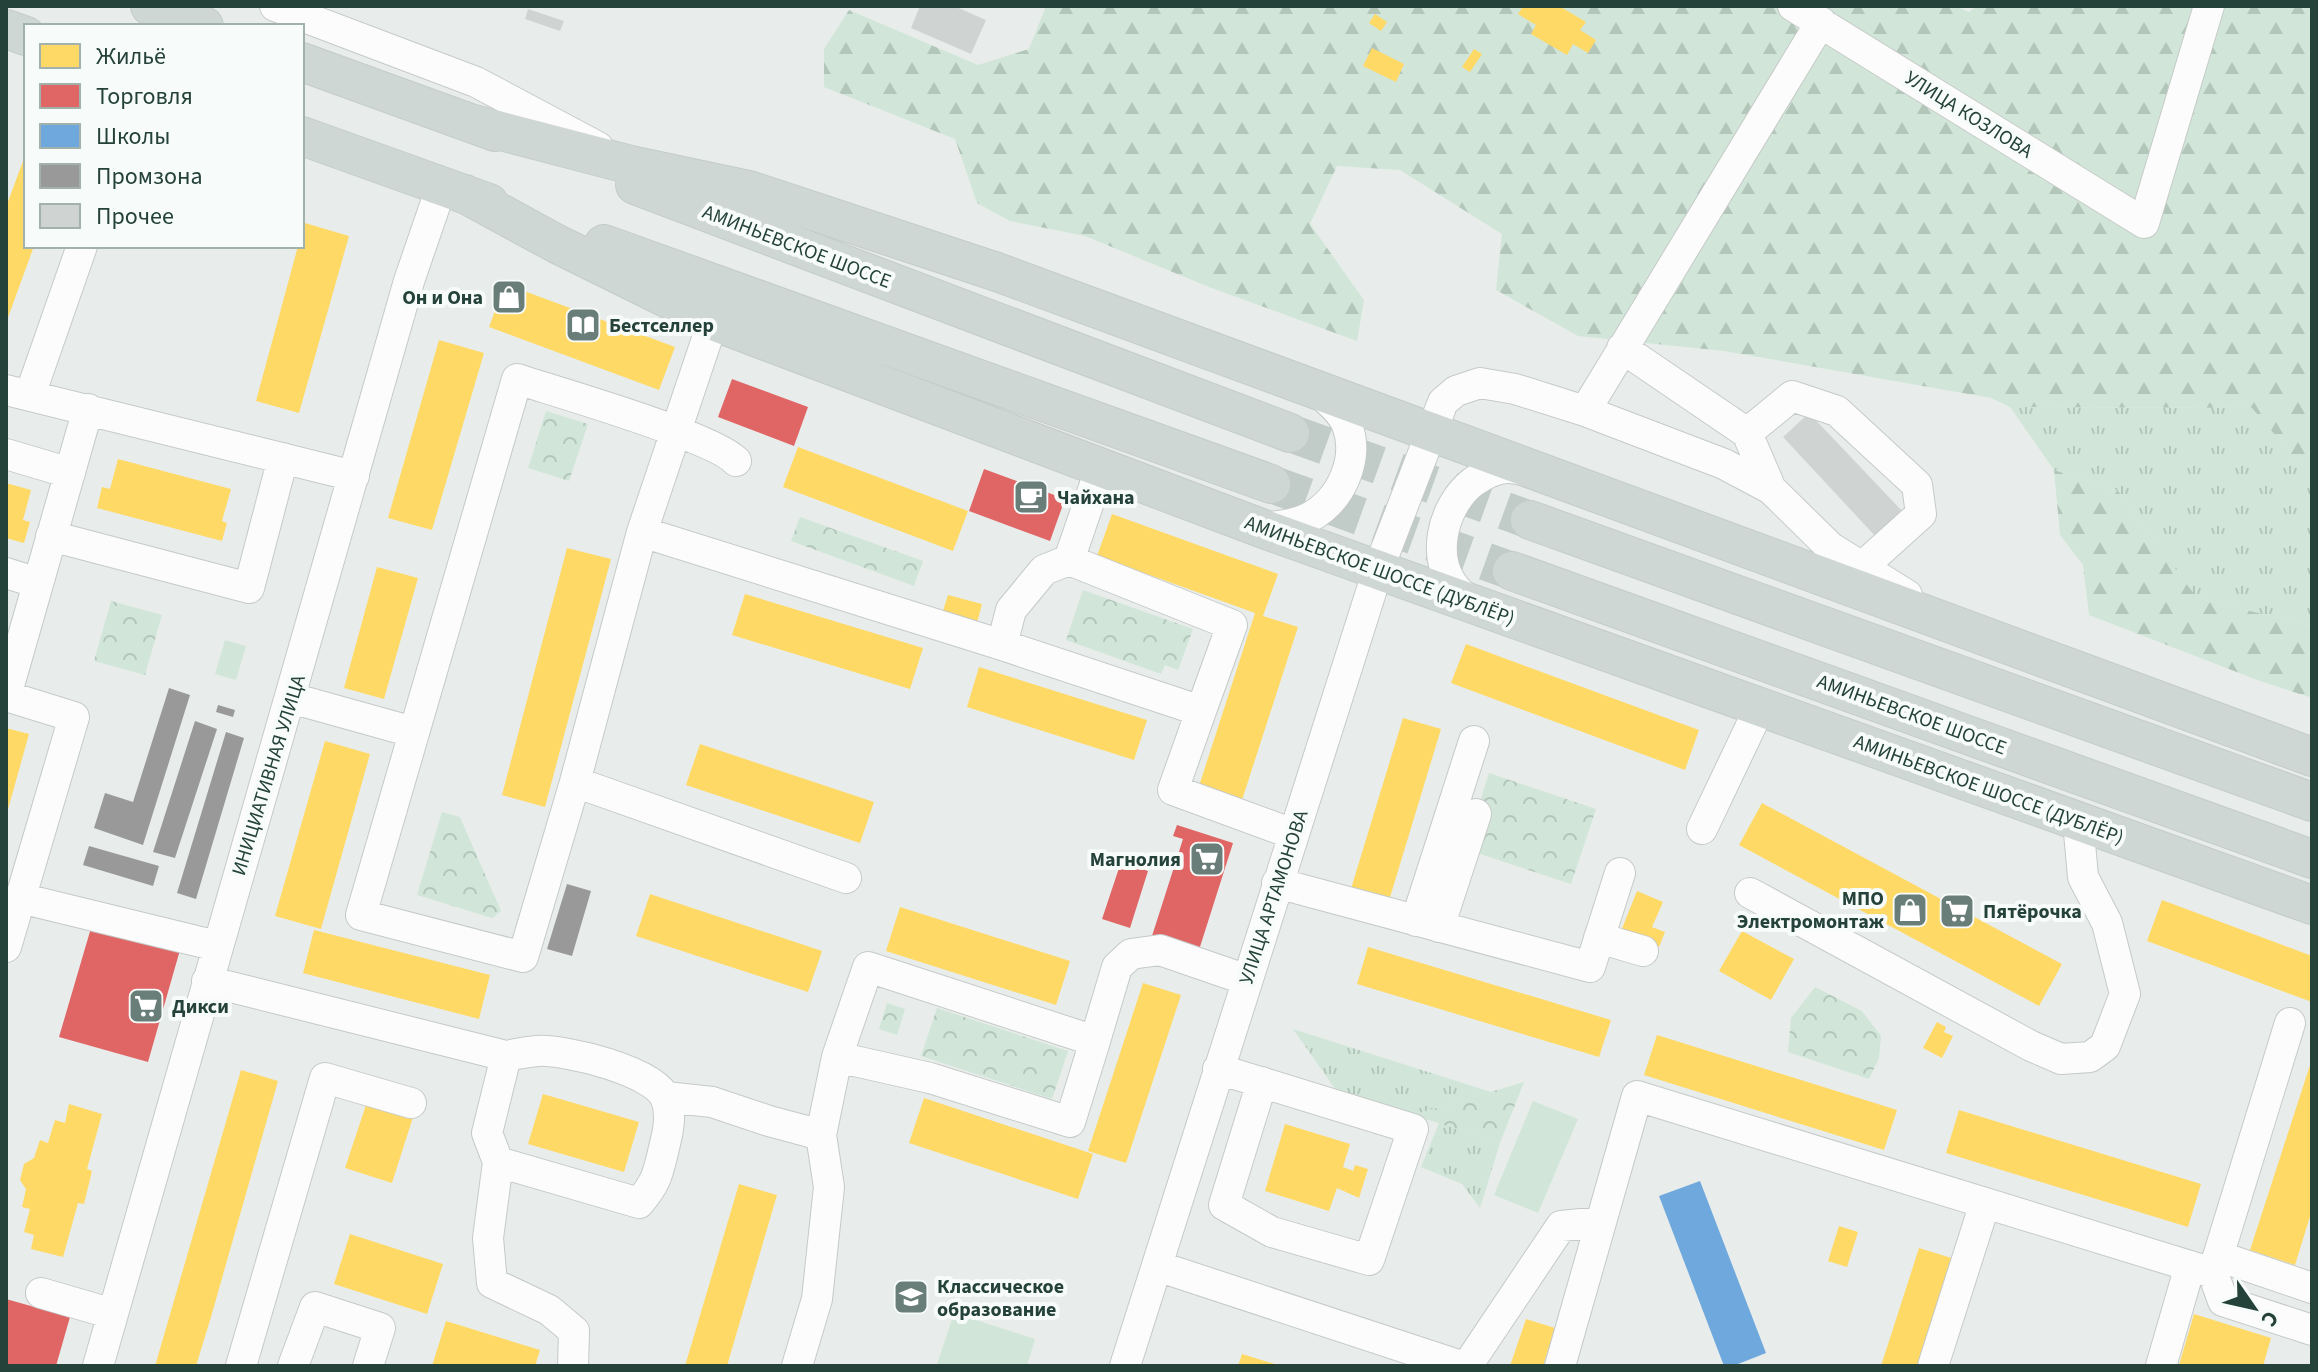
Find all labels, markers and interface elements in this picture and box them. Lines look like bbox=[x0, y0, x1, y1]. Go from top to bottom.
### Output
legend bbox=[24, 24, 304, 248]
text: Жильё bbox=[96, 39, 166, 74]
street label: УЛИЦА КОЗЛОВА bbox=[1899, 64, 2038, 165]
text: Торговля bbox=[96, 79, 193, 114]
text: Школы bbox=[96, 119, 170, 154]
text: Промзона bbox=[96, 159, 203, 194]
street label: АМИНЬЕВСКОЕ ШОССЕ bbox=[698, 198, 895, 296]
text: Прочее bbox=[96, 199, 174, 234]
shop icon: Он и Она bbox=[490, 278, 528, 316]
place label: Он и Она bbox=[402, 284, 483, 312]
library icon: Бестселлер bbox=[564, 306, 602, 344]
place label: Бестселлер bbox=[609, 312, 714, 340]
cafe icon: Чайхана bbox=[1012, 478, 1050, 516]
place label: Чайхана bbox=[1057, 484, 1135, 512]
street label: АМИНЬЕВСКОЕ ШОССЕ (ДУБЛЁР) bbox=[1241, 509, 1519, 633]
street label: АМИНЬЕВСКОЕ ШОССЕ bbox=[1813, 668, 2010, 762]
street label: ИНИЦИАТИВНАЯ УЛИЦА bbox=[225, 671, 313, 879]
street label: АМИНЬЕВСКОЕ ШОССЕ (ДУБЛЁР) bbox=[1850, 728, 2128, 852]
street label: УЛИЦА АРТАМОНОВА bbox=[1233, 806, 1315, 988]
supermarket icon: Магнолия bbox=[1188, 840, 1226, 878]
place label: Магнолия bbox=[1090, 846, 1181, 874]
place label: МПО Электромонтаж bbox=[1737, 885, 1885, 936]
shop icon: МПО Электромонтаж bbox=[1891, 891, 1929, 929]
supermarket icon: Пятёрочка bbox=[1938, 892, 1976, 930]
place label: Пятёрочка bbox=[1983, 898, 2082, 926]
supermarket icon: Дикси bbox=[127, 987, 165, 1025]
place label: Дикси bbox=[172, 993, 229, 1021]
north arrow bbox=[2214, 1268, 2294, 1348]
place label: Классическое образование bbox=[937, 1273, 1064, 1324]
school or university icon: Классическое образование bbox=[892, 1278, 930, 1316]
text: С bbox=[2253, 1304, 2287, 1333]

